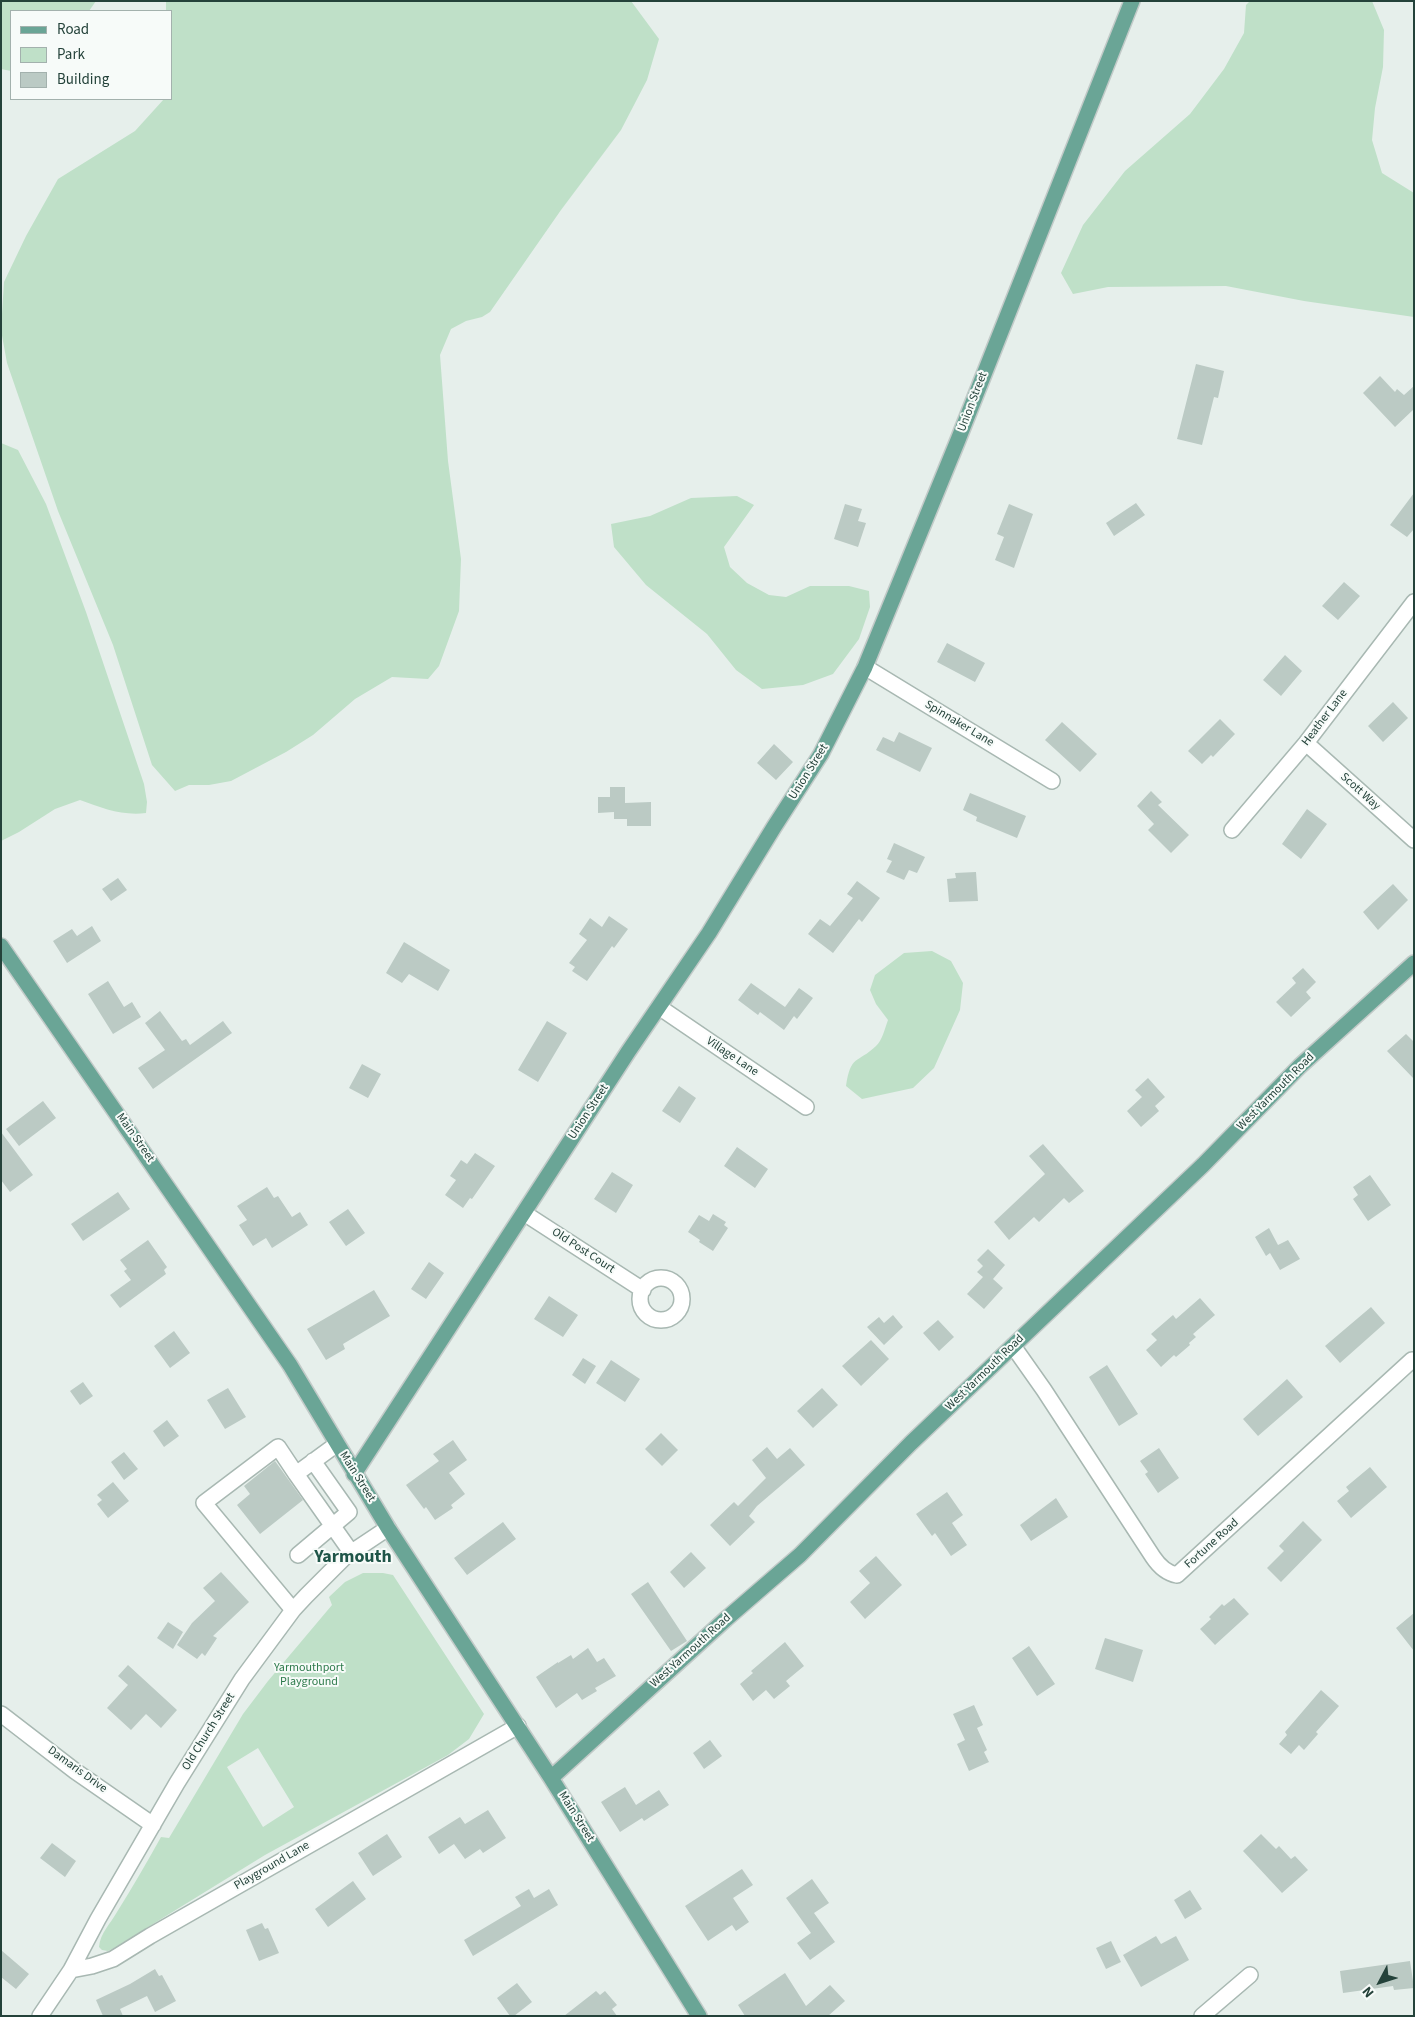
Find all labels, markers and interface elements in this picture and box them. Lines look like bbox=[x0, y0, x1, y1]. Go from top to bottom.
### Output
legend bbox=[10, 10, 172, 100]
text: Road bbox=[57, 19, 89, 40]
text: Park bbox=[57, 44, 85, 65]
text: Building bbox=[57, 69, 109, 90]
street label: Union Street bbox=[955, 370, 991, 434]
street label: Heather Lane bbox=[1299, 687, 1351, 749]
street label: Spinnaker Lane bbox=[922, 698, 996, 750]
street label: Union Street bbox=[786, 742, 832, 802]
street label: Scott Way bbox=[1337, 770, 1383, 814]
street label: Village Lane bbox=[703, 1034, 761, 1080]
street label: West Yarmouth Road bbox=[1234, 1050, 1318, 1134]
street label: Union Street bbox=[566, 1082, 612, 1142]
street label: Main Street bbox=[113, 1111, 157, 1165]
street label: Old Post Court bbox=[549, 1225, 617, 1277]
street label: West Yarmouth Road bbox=[943, 1332, 1027, 1414]
street label: Main Street bbox=[336, 1449, 378, 1505]
street label: Fortune Road bbox=[1182, 1516, 1242, 1572]
district label: Yarmouth bbox=[314, 1547, 392, 1569]
street label: West Yarmouth Road bbox=[648, 1611, 734, 1691]
park label: Yarmouthport Playground bbox=[274, 1661, 344, 1689]
street label: Old Church Street bbox=[179, 1691, 239, 1773]
street label: Damaris Drive bbox=[44, 1744, 110, 1796]
street label: Main Street bbox=[555, 1789, 597, 1845]
street label: Playground Lane bbox=[232, 1839, 312, 1893]
north arrow bbox=[1355, 1957, 1405, 2007]
text: N bbox=[1358, 1982, 1379, 2002]

